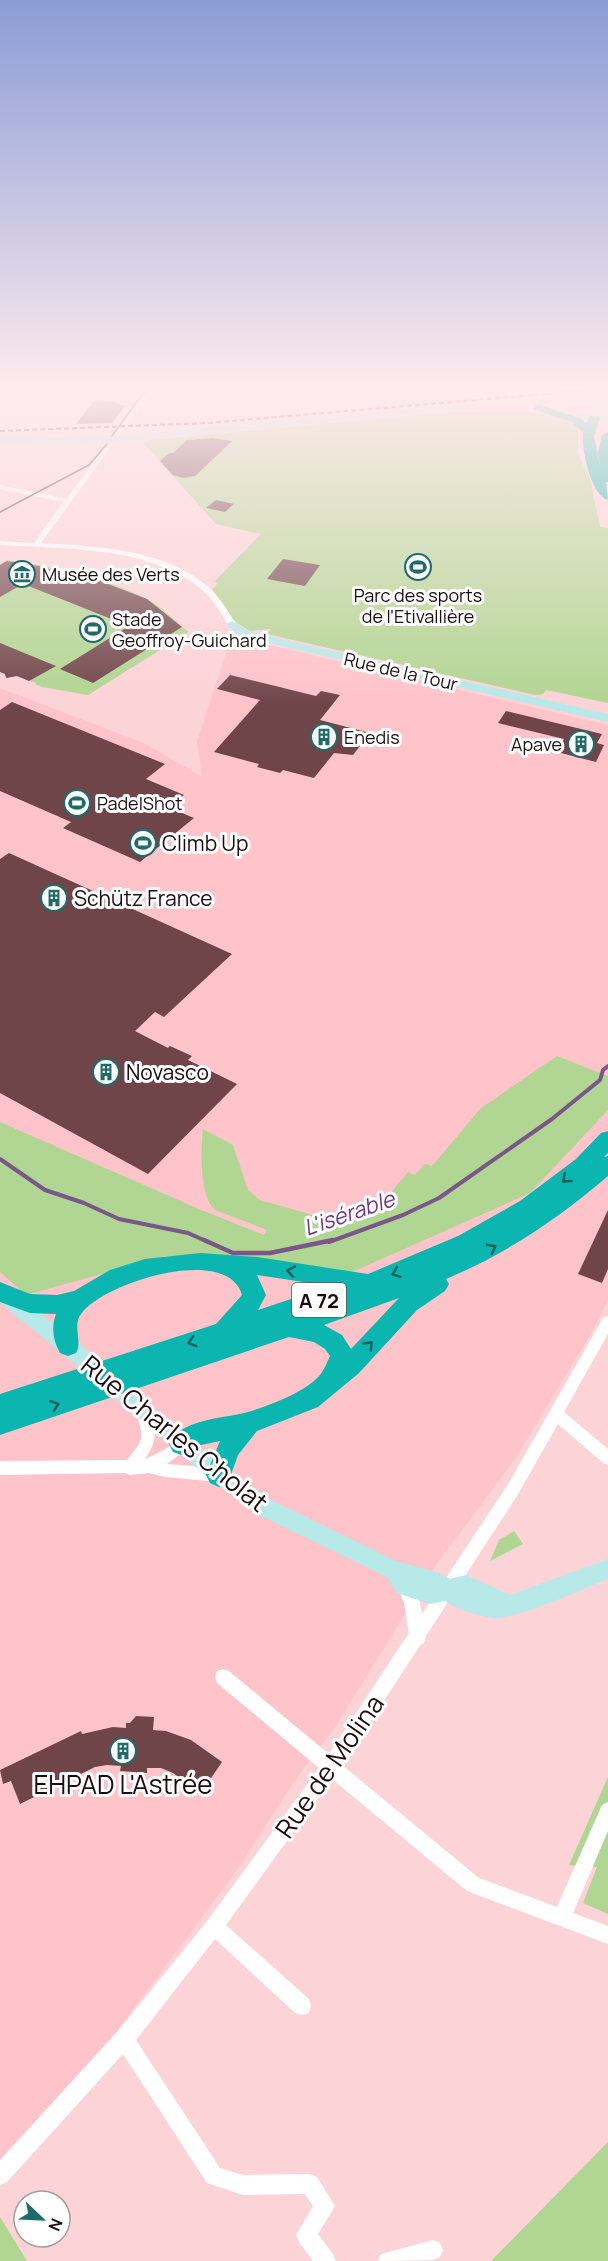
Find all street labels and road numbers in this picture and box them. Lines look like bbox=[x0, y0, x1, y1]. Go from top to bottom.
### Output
street label: Rue de la Tour bbox=[342, 646, 461, 696]
road number: A 72 bbox=[292, 1283, 346, 1317]
street label: Rue Charles Cholat bbox=[74, 1346, 276, 1520]
street label: Rue de Molina bbox=[266, 1687, 392, 1845]

